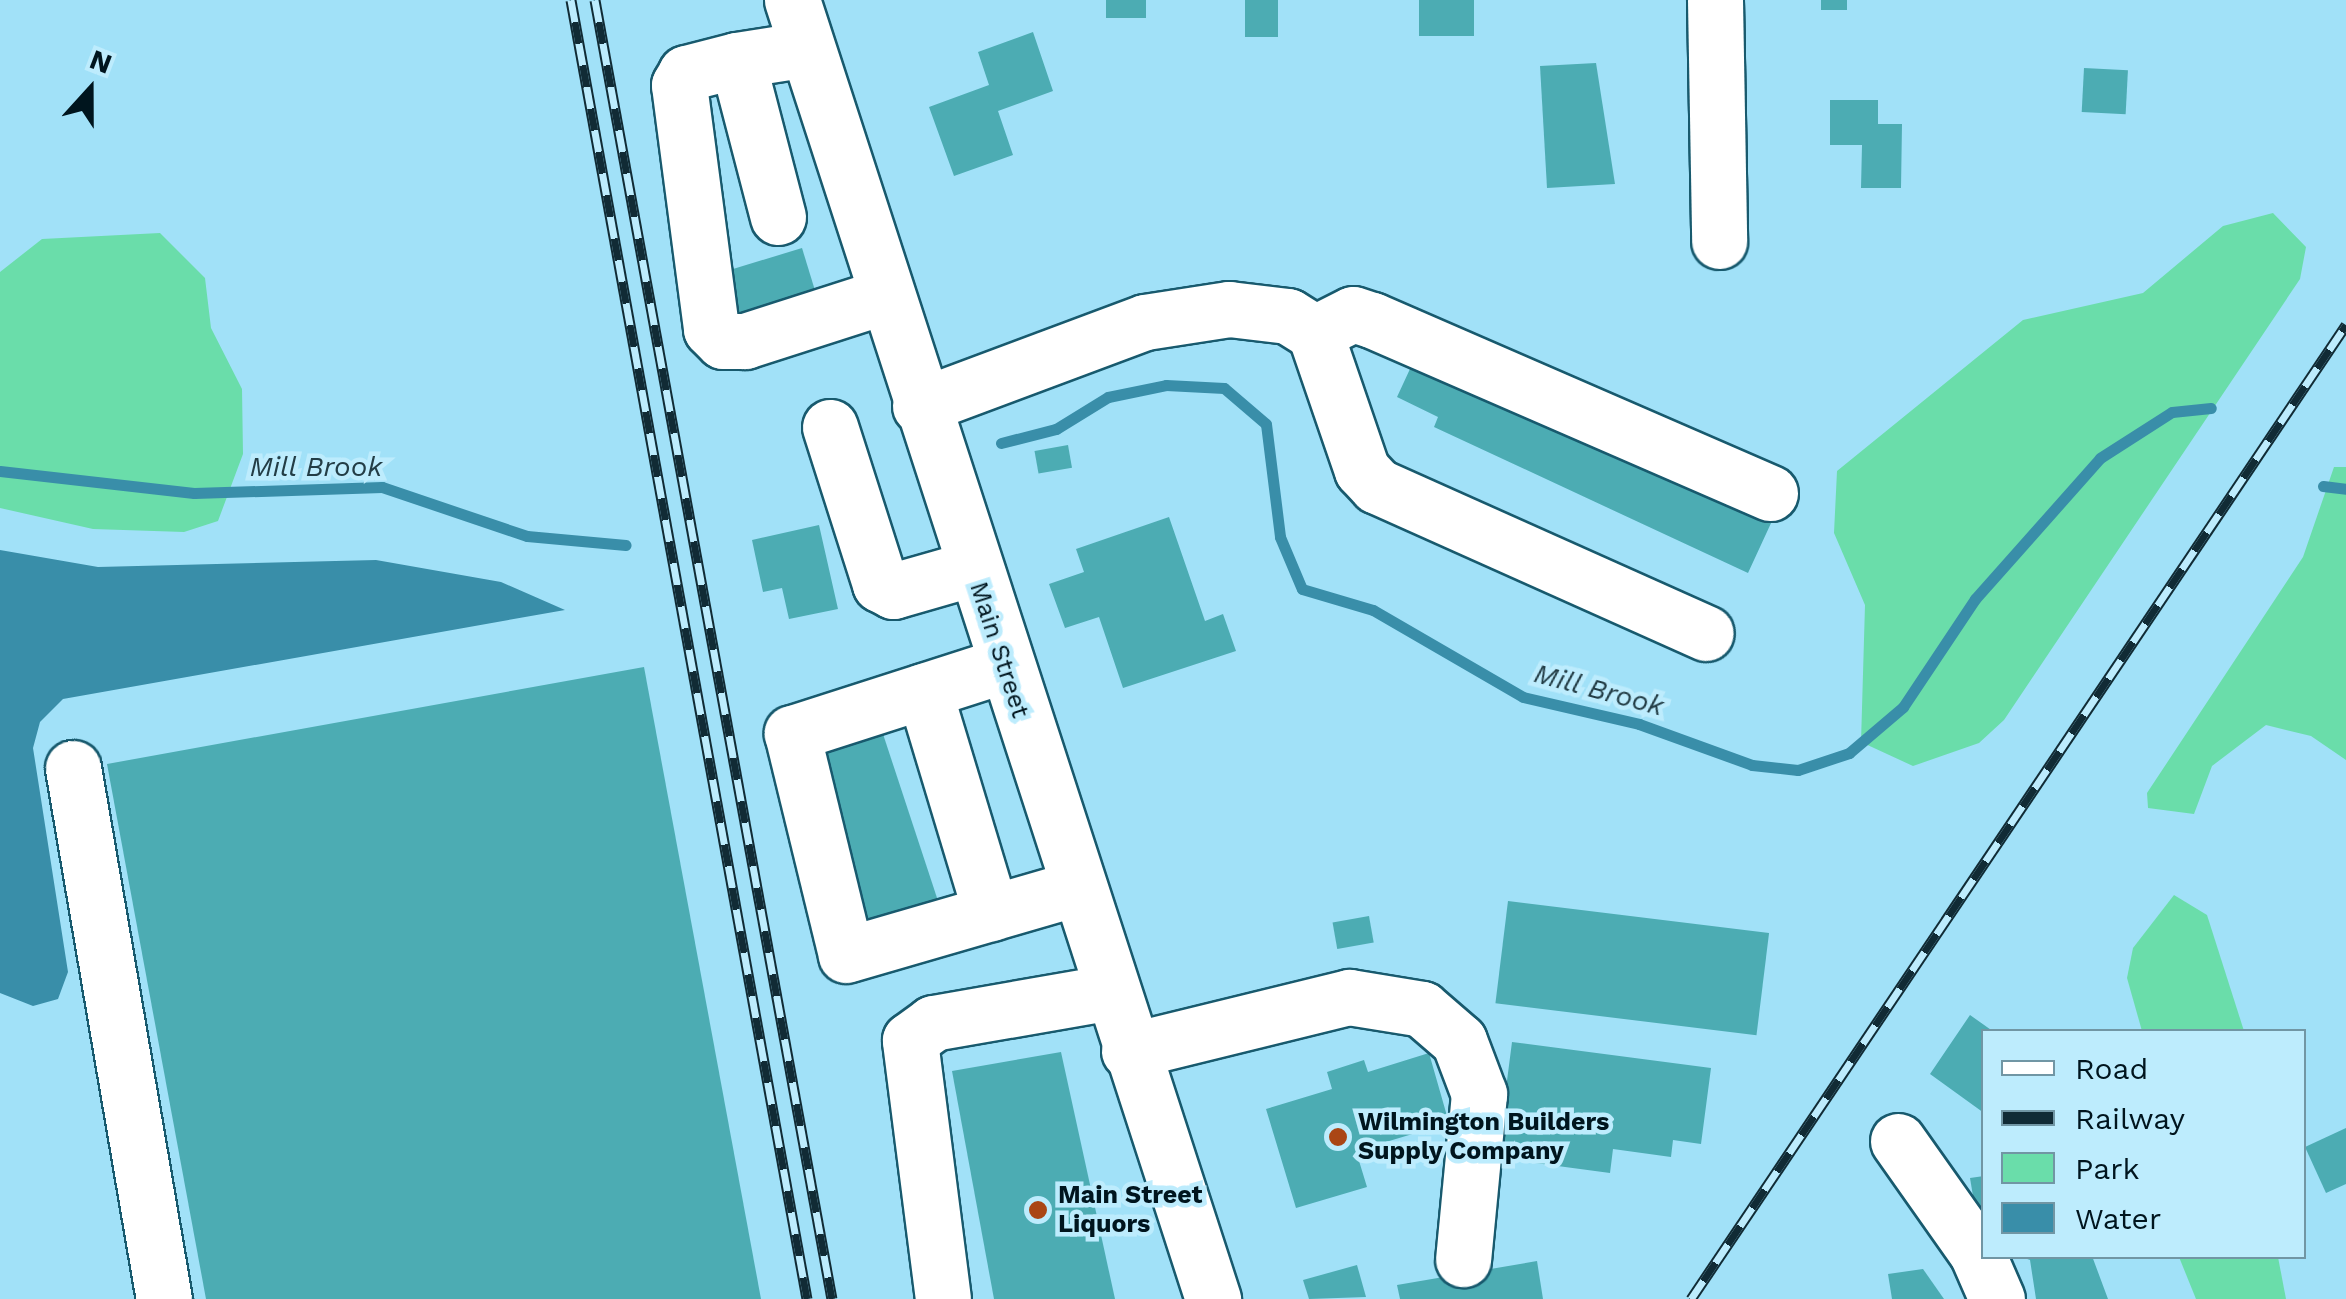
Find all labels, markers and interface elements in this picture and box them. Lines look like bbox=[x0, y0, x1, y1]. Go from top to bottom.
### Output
north arrow bbox=[40, 40, 140, 140]
text: N bbox=[85, 42, 117, 81]
water label: Mill Brook bbox=[249, 450, 383, 484]
street label: Main Street bbox=[963, 578, 1035, 722]
water label: Mill Brook bbox=[1530, 656, 1668, 724]
legend bbox=[1981, 1029, 2306, 1259]
text: Road bbox=[2075, 1051, 2148, 1086]
text: Railway bbox=[2075, 1101, 2185, 1136]
place label: Wilmington Builders Supply Company bbox=[1358, 1108, 1609, 1167]
marker: Wilmington Builders Supply Company bbox=[1327, 1126, 1349, 1148]
text: Park bbox=[2075, 1151, 2140, 1186]
place label: Main Street Liquors bbox=[1058, 1181, 1202, 1240]
marker: Main Street Liquors bbox=[1027, 1199, 1049, 1221]
text: Water bbox=[2075, 1201, 2161, 1236]

